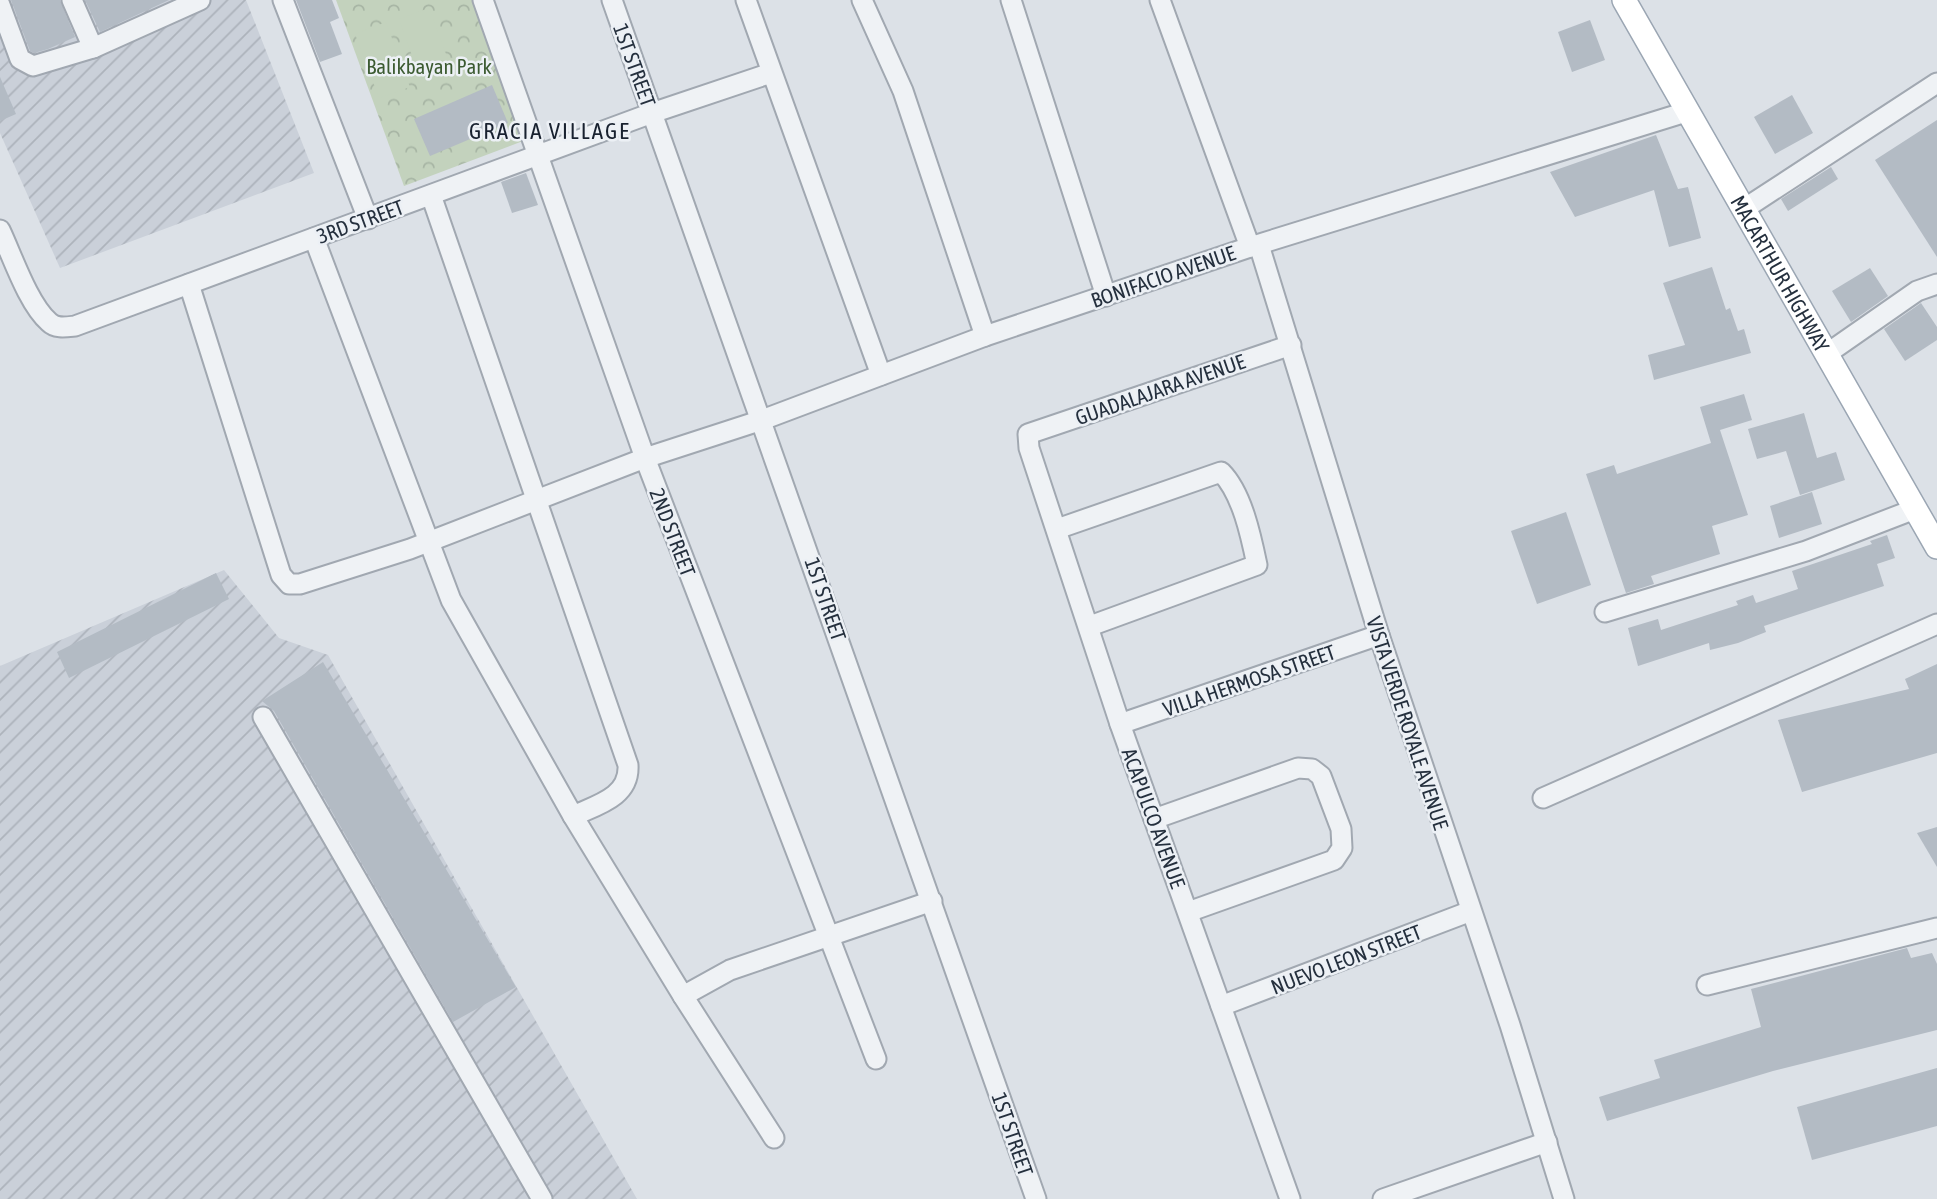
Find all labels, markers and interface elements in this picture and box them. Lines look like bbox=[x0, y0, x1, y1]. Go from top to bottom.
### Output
street label: 1ST STREET bbox=[609, 20, 661, 110]
park label: Balikbayan Park bbox=[366, 54, 492, 78]
district label: GRACIA VILLAGE bbox=[469, 118, 631, 144]
street label: MACARTHUR HIGHWAY bbox=[1726, 191, 1835, 356]
street label: 3RD STREET bbox=[313, 194, 407, 248]
street label: BONIFACIO AVENUE bbox=[1088, 240, 1238, 312]
street label: GUADALAJARA AVENUE bbox=[1072, 349, 1248, 429]
street label: 2ND STREET bbox=[645, 484, 701, 580]
street label: 1ST STREET bbox=[801, 554, 851, 644]
street label: VISTA VERDE ROYALE AVENUE bbox=[1362, 613, 1454, 833]
street label: VILLA HERMOSA STREET bbox=[1160, 639, 1338, 721]
street label: ACAPULCO AVENUE bbox=[1118, 745, 1191, 891]
street label: NUEVO LEON STREET bbox=[1267, 919, 1425, 999]
street label: 1ST STREET bbox=[988, 1089, 1038, 1179]

